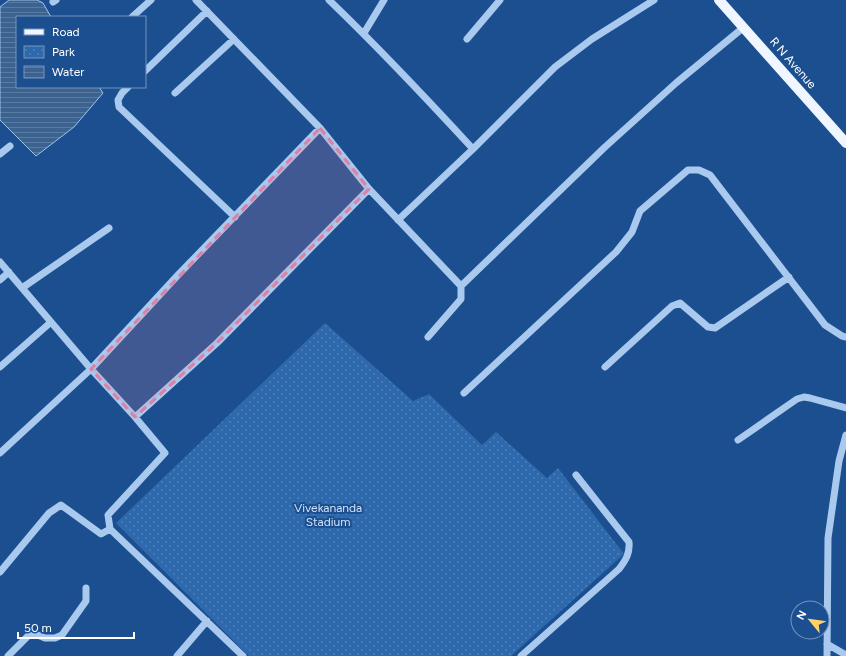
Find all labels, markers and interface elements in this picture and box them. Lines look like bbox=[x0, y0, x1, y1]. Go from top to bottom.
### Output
legend bbox=[16, 16, 146, 88]
text: Road bbox=[52, 25, 80, 39]
street label: R N Avenue bbox=[767, 35, 819, 92]
text: Park bbox=[52, 45, 75, 59]
text: Water bbox=[52, 65, 84, 79]
park label: Vivekananda Stadium bbox=[294, 501, 362, 529]
north arrow bbox=[790, 600, 830, 640]
text: N bbox=[794, 609, 809, 622]
scale bar bbox=[18, 614, 134, 640]
text: 50 m bbox=[24, 621, 52, 635]

